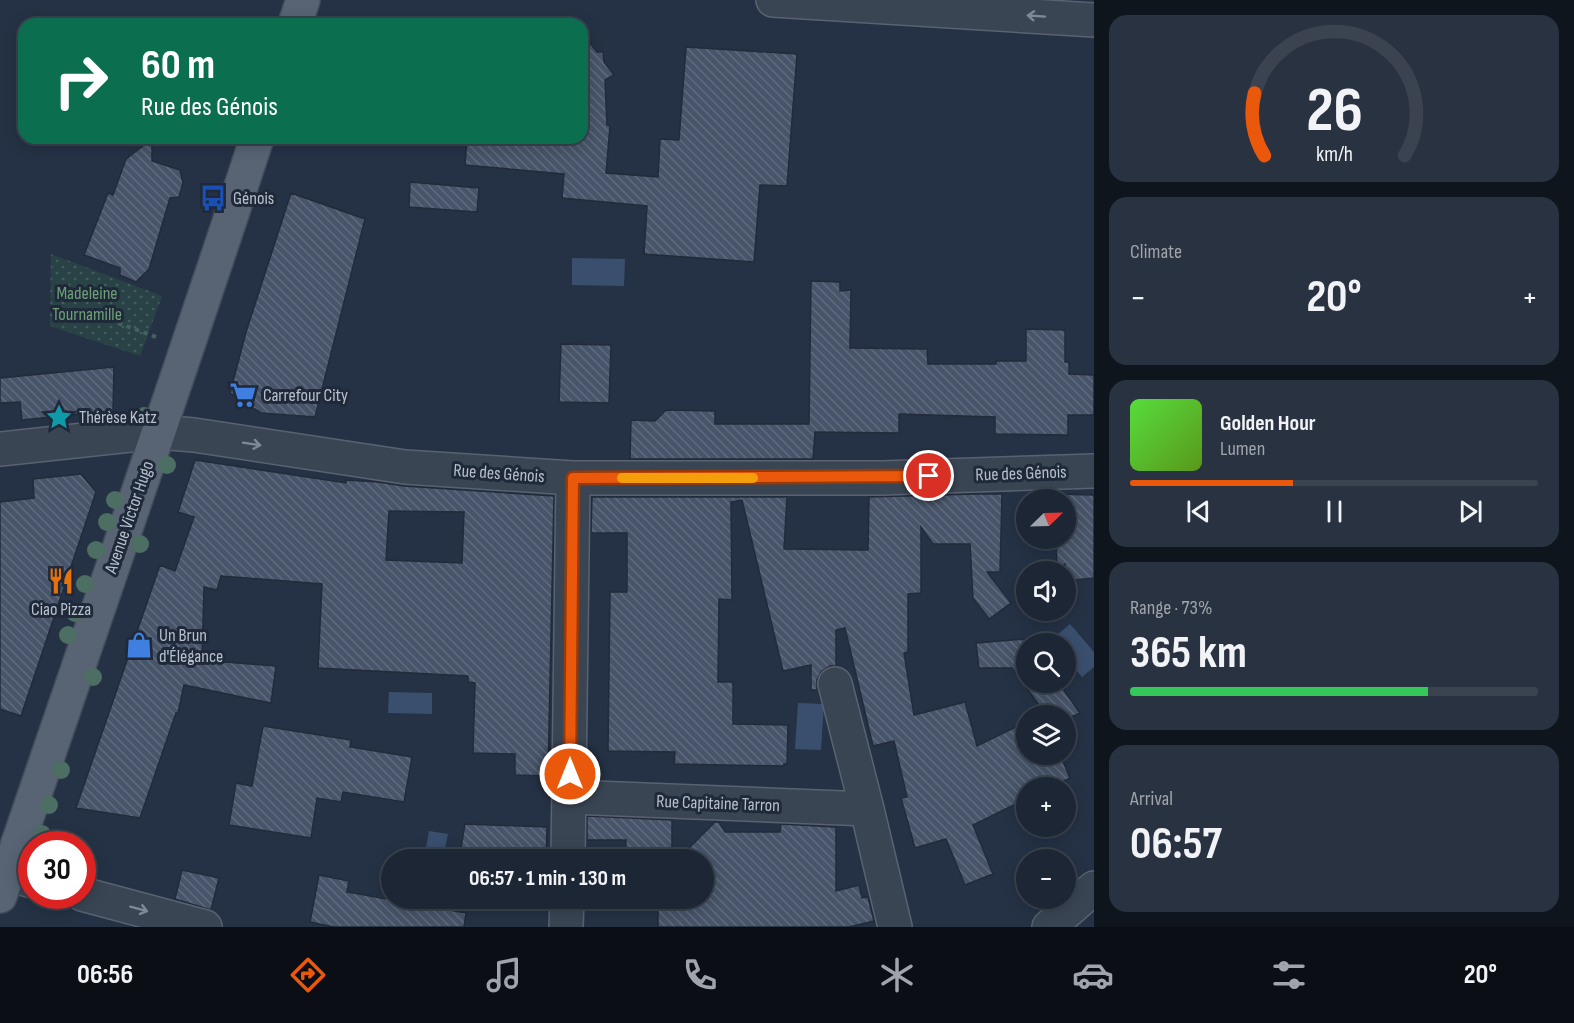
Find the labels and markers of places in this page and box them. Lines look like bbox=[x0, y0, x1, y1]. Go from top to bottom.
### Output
bus stop icon: Génois bbox=[198, 183, 228, 213]
place label: Génois bbox=[233, 188, 274, 209]
supermarket icon: Carrefour City bbox=[228, 380, 258, 410]
place label: Carrefour City bbox=[263, 385, 348, 406]
place icon: Thérèse Katz bbox=[44, 402, 74, 432]
place label: Thérèse Katz bbox=[79, 407, 157, 428]
pin bbox=[903, 450, 954, 501]
restaurant icon: Ciao Pizza bbox=[46, 566, 76, 596]
place label: Ciao Pizza bbox=[31, 599, 91, 620]
place label: Un Brun d'Élégance bbox=[159, 625, 223, 667]
shop icon: Un Brun d'Élégance bbox=[124, 630, 154, 660]

